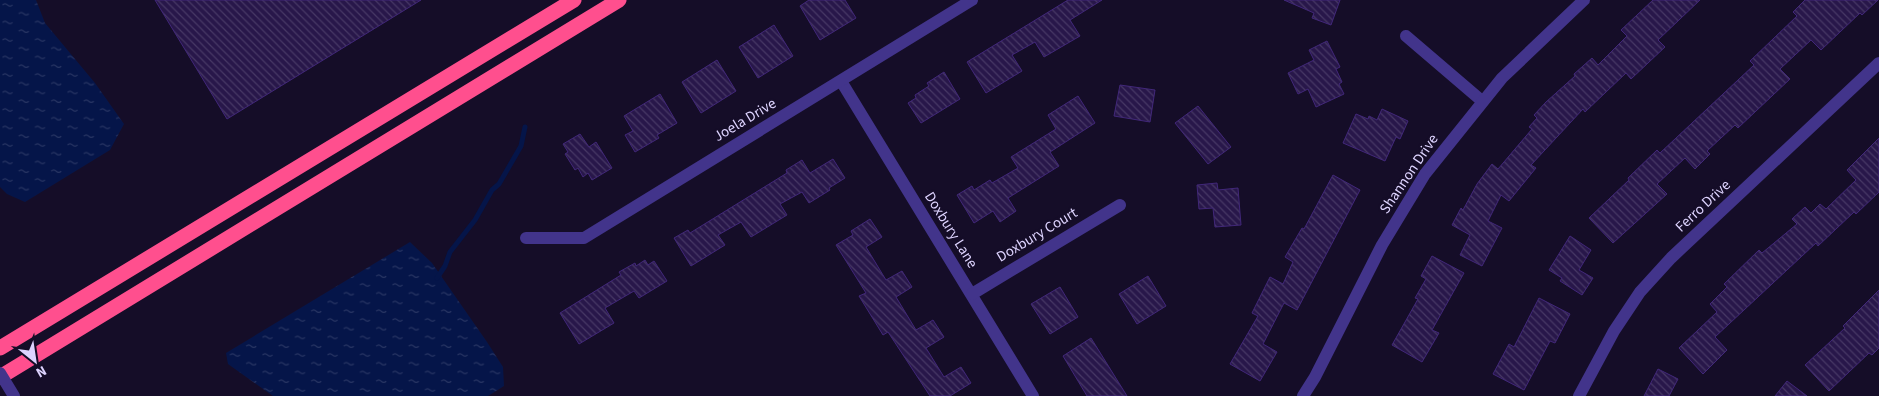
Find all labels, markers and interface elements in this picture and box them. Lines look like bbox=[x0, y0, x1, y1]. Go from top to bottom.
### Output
street label: Joela Drive bbox=[710, 93, 780, 147]
street label: Shannon Drive bbox=[1375, 130, 1443, 218]
street label: Ferro Drive bbox=[1671, 175, 1735, 237]
street label: Doxbury Lane bbox=[919, 188, 983, 272]
street label: Doxbury Court bbox=[993, 203, 1081, 267]
north arrow bbox=[10, 336, 60, 386]
text: N bbox=[32, 360, 50, 382]

